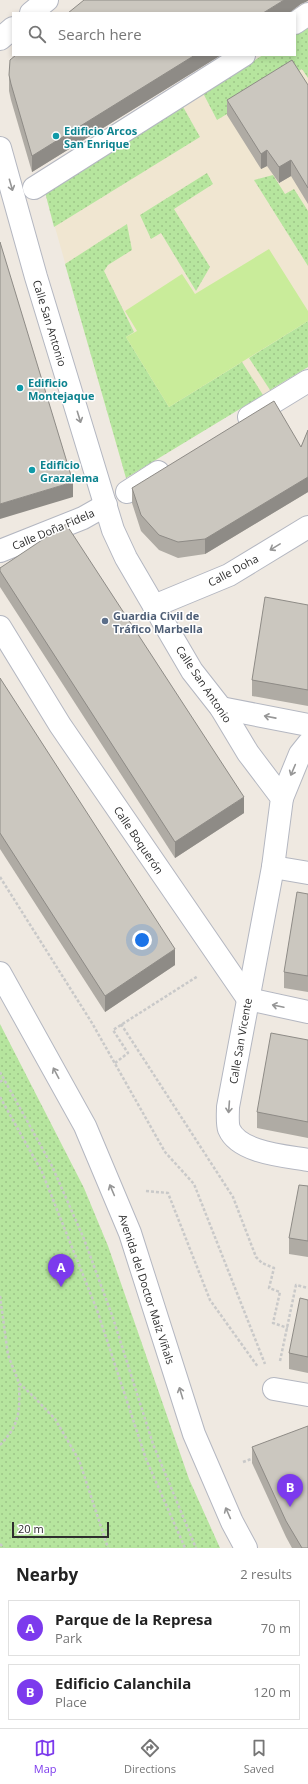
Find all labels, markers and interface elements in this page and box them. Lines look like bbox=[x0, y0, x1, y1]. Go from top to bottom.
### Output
search box bbox=[12, 12, 296, 56]
icon: search bbox=[26, 23, 48, 45]
text: Search here bbox=[58, 24, 142, 44]
place label: Edificio Arcos San Enrique bbox=[64, 123, 138, 151]
marker: Edificio Arcos San Enrique bbox=[51, 131, 61, 141]
one-way arrow bbox=[8, 178, 15, 191]
street label: Calle San Antonio bbox=[30, 278, 70, 368]
place label: Edificio Montejaque bbox=[28, 375, 95, 403]
marker: Edificio Montejaque bbox=[15, 383, 25, 393]
one-way arrow bbox=[76, 411, 83, 424]
place label: Edificio Grazalema bbox=[40, 457, 99, 485]
marker: Edificio Grazalema bbox=[27, 465, 37, 475]
street label: Calle Doña Fidela bbox=[9, 505, 97, 553]
one-way arrow bbox=[269, 544, 281, 552]
street label: Calle Doha bbox=[205, 550, 261, 590]
place label: Guardia Civil de Tráfico Marbella bbox=[113, 608, 203, 636]
marker: Guardia Civil de Tráfico Marbella bbox=[100, 616, 110, 626]
street label: Calle San Antonio bbox=[173, 643, 236, 726]
one-way arrow bbox=[264, 713, 277, 721]
one-way arrow bbox=[289, 764, 296, 776]
street label: Calle Boquerón bbox=[111, 803, 167, 877]
your location bbox=[132, 930, 152, 950]
street label: Calle San Vicente bbox=[225, 997, 255, 1085]
one-way arrow bbox=[272, 1001, 285, 1009]
one-way arrow bbox=[52, 1067, 60, 1079]
one-way arrow bbox=[225, 1100, 232, 1113]
one-way arrow bbox=[108, 1184, 116, 1196]
street label: Avenida del Doctor Maíz Viñals bbox=[116, 1212, 178, 1366]
pin: A bbox=[48, 1254, 74, 1287]
one-way arrow bbox=[177, 1386, 184, 1399]
pin: B bbox=[277, 1474, 303, 1507]
one-way arrow bbox=[224, 1508, 232, 1520]
scale bar bbox=[12, 1520, 109, 1539]
text: 20 m bbox=[18, 1521, 44, 1536]
text: Nearby bbox=[16, 1563, 78, 1586]
text: 2 results bbox=[240, 1565, 292, 1583]
text: Parque de la Represa bbox=[55, 1609, 213, 1629]
text: A bbox=[26, 1619, 34, 1637]
text: 70 m bbox=[261, 1619, 291, 1637]
text: Park bbox=[55, 1629, 82, 1647]
text: Edificio Calanchila bbox=[55, 1673, 191, 1693]
text: B bbox=[26, 1683, 34, 1701]
text: 120 m bbox=[253, 1683, 291, 1701]
text: Place bbox=[55, 1693, 87, 1711]
tab: Map bbox=[34, 1737, 57, 1776]
tab: Directions bbox=[124, 1737, 176, 1776]
tab: Saved bbox=[244, 1737, 274, 1776]

